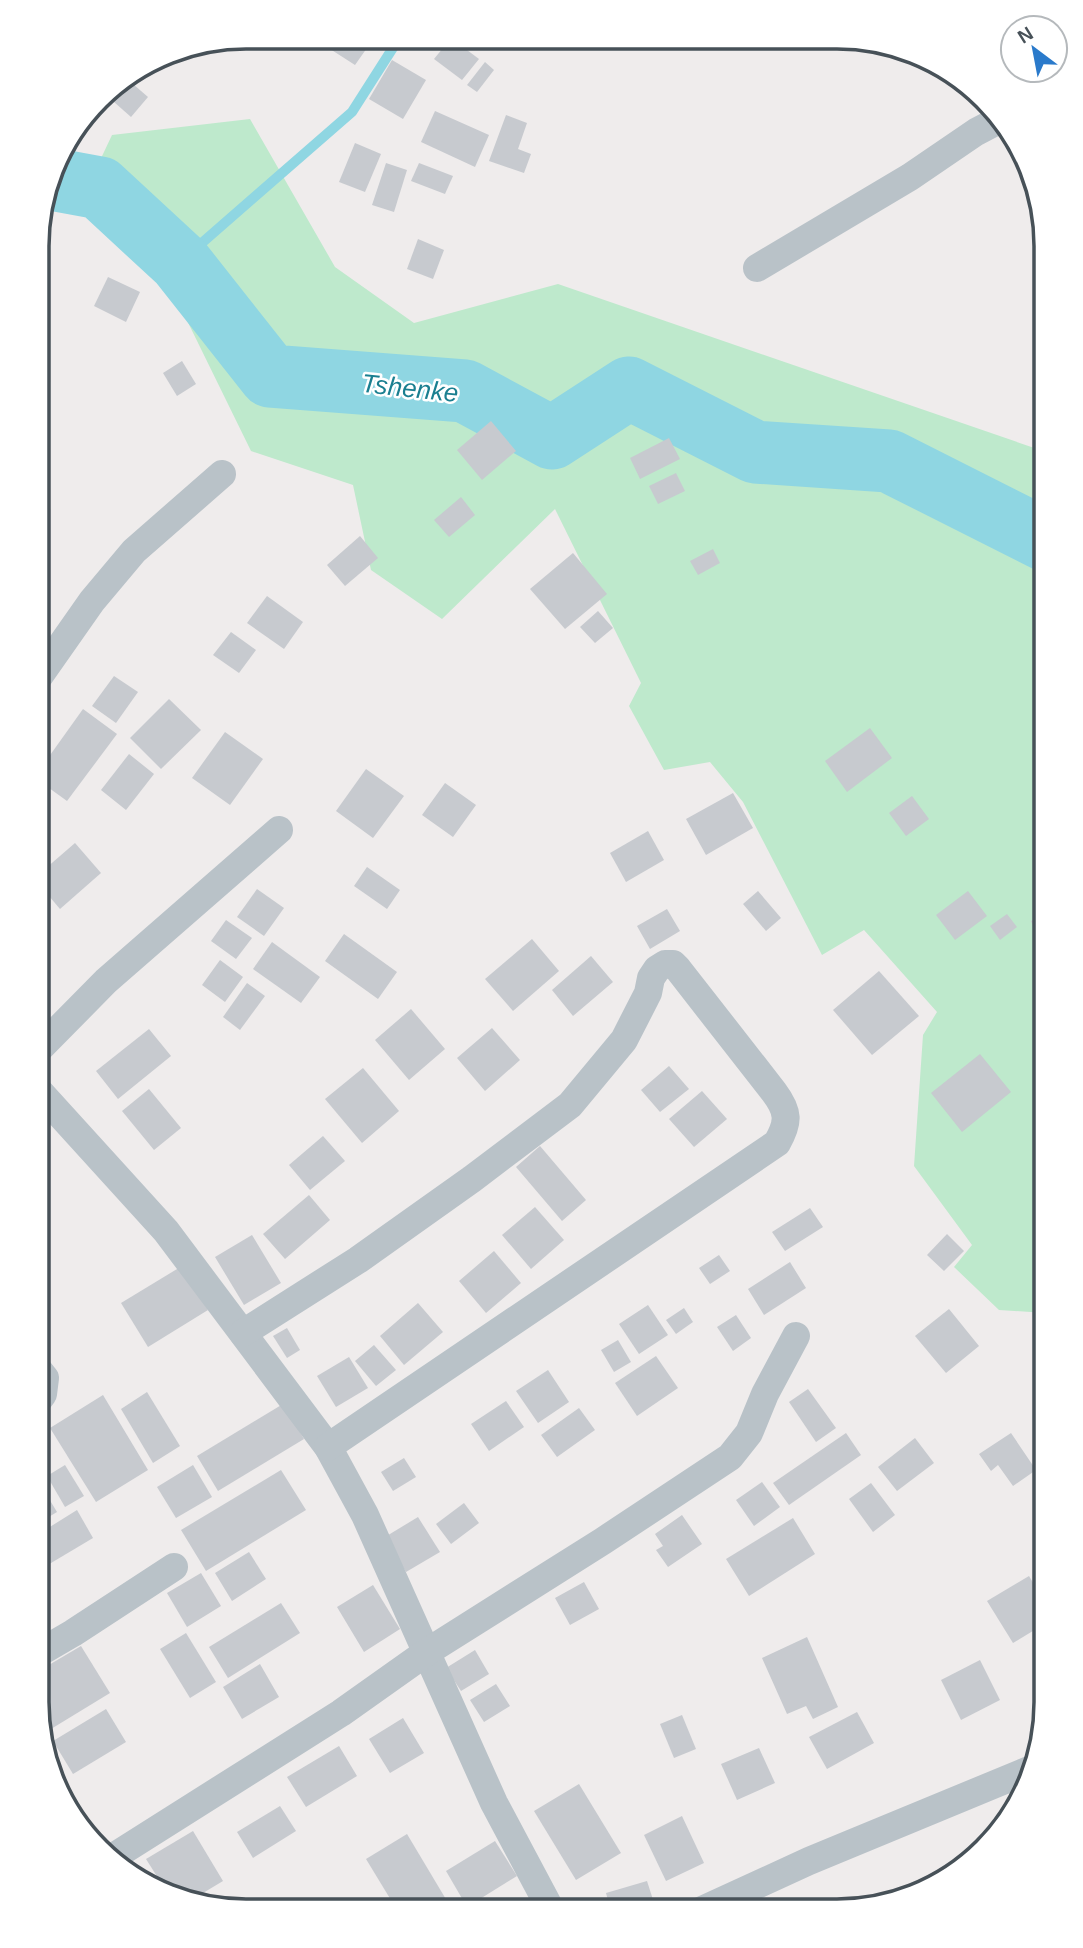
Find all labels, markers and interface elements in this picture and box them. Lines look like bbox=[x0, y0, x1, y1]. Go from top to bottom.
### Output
north arrow bbox=[999, 14, 1069, 84]
text: N bbox=[1014, 22, 1037, 48]
water label: Tshenke bbox=[360, 368, 460, 408]

